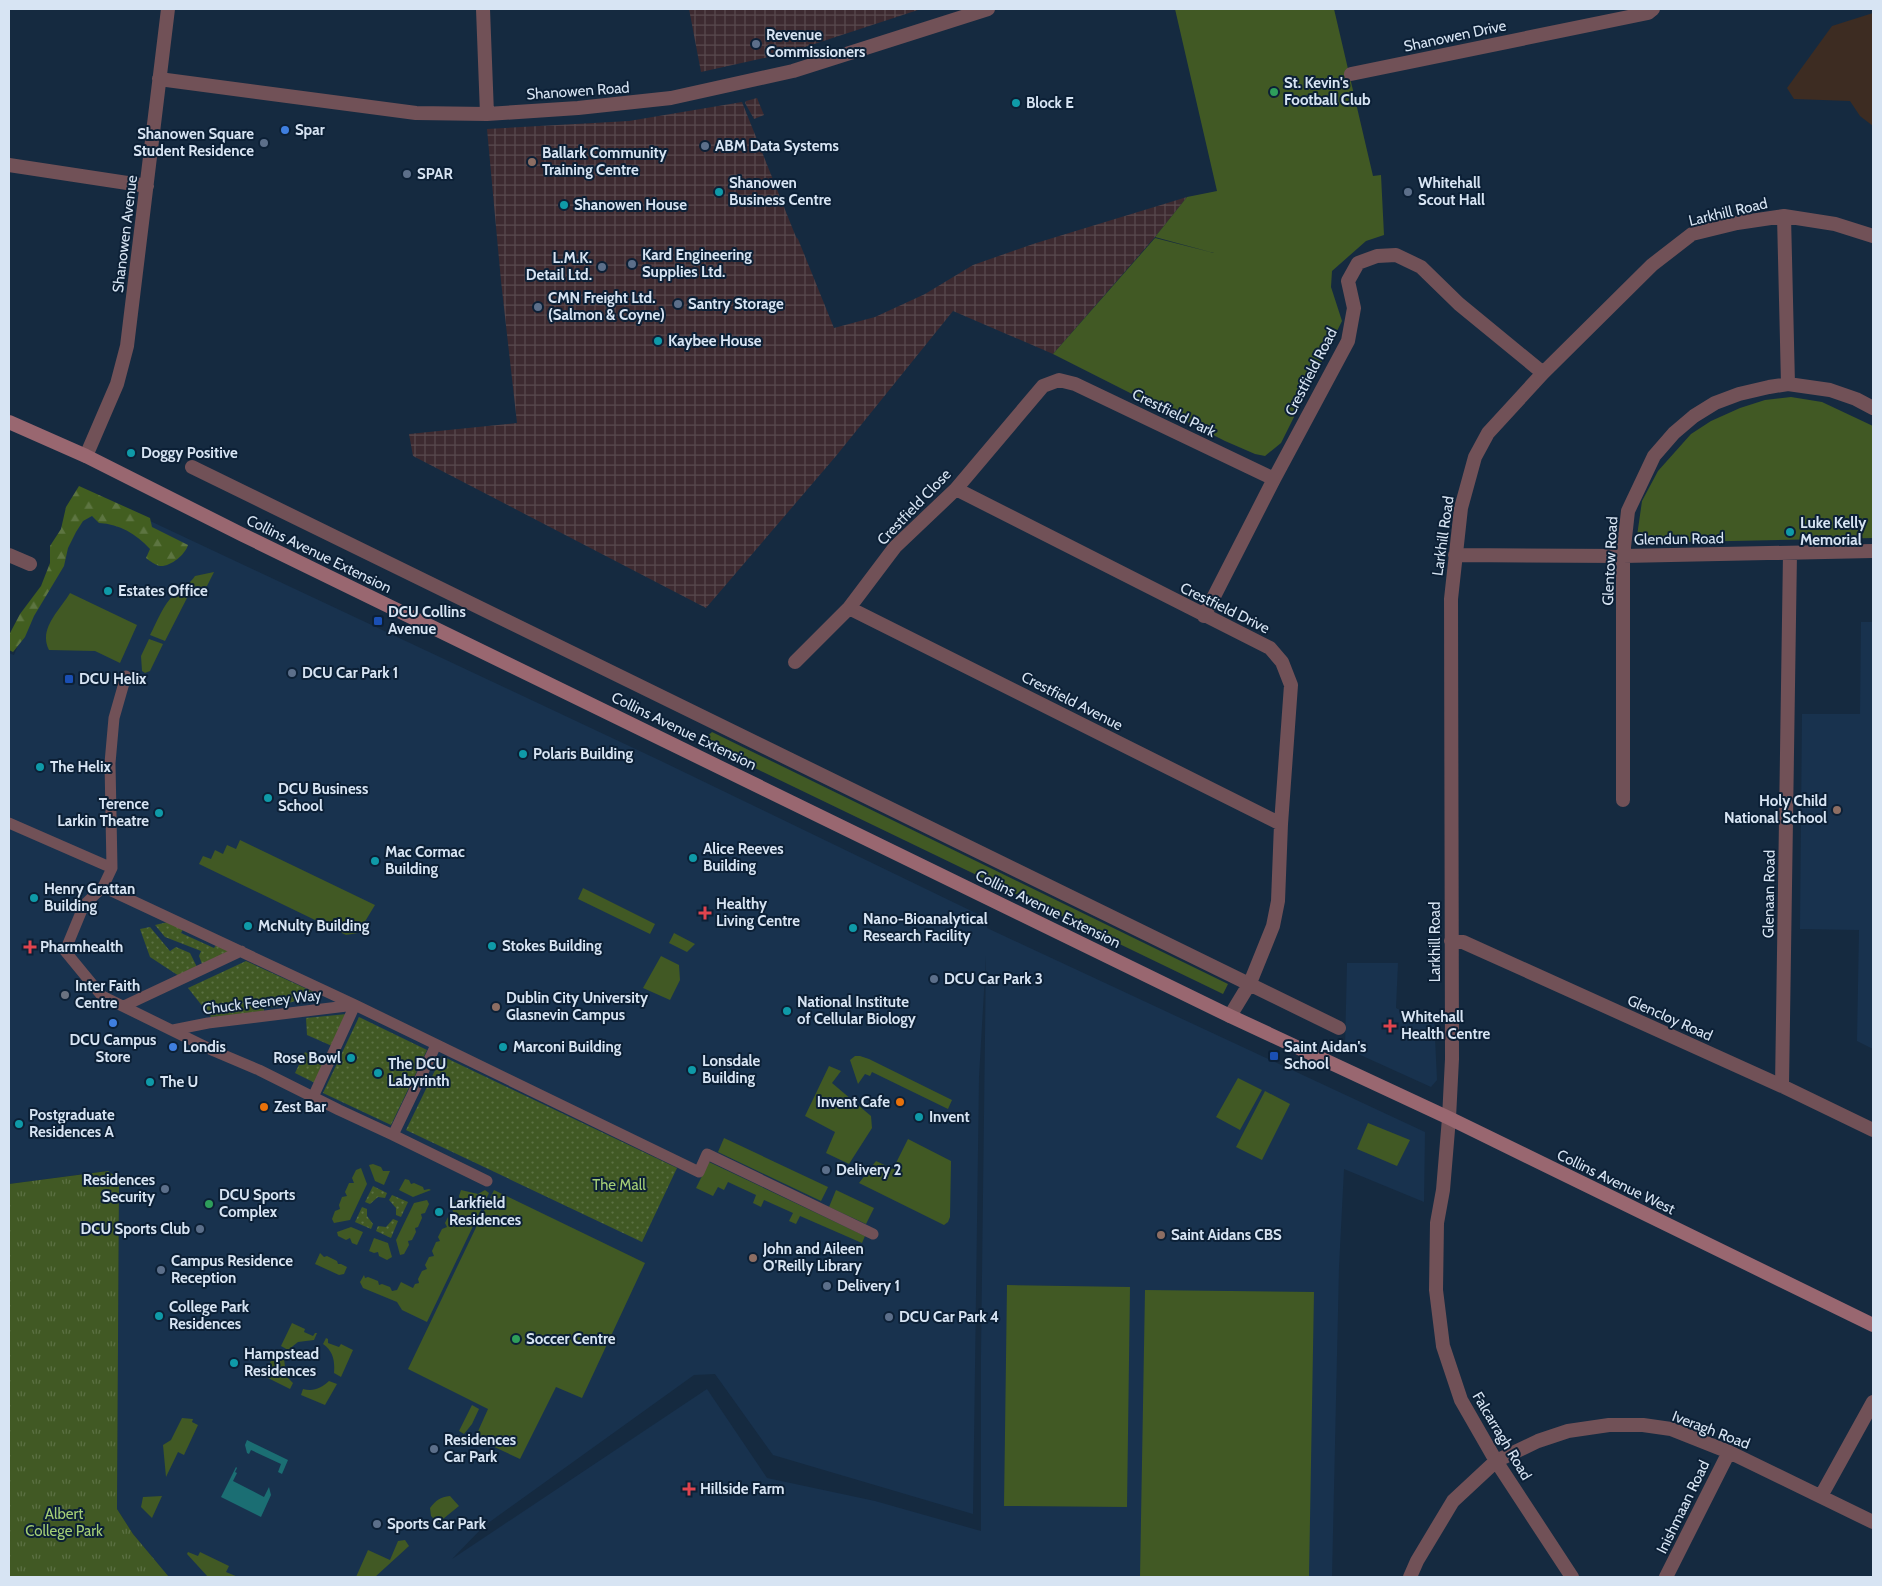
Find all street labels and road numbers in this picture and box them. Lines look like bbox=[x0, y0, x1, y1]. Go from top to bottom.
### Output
street label: Shanowen Drive bbox=[1402, 16, 1508, 56]
street label: Shanowen Road bbox=[526, 78, 630, 104]
street label: Shanowen Avenue bbox=[109, 174, 141, 294]
street label: Larkhill Road bbox=[1687, 194, 1769, 230]
street label: Crestfield Road bbox=[1281, 325, 1341, 419]
street label: Crestfield Park bbox=[1129, 385, 1219, 441]
street label: Crestfield Close bbox=[873, 465, 955, 549]
street label: Larkhill Road bbox=[1428, 495, 1458, 577]
street label: Collins Avenue Extension bbox=[244, 511, 394, 597]
street label: Glentow Road bbox=[1599, 516, 1621, 606]
street label: Glendun Road bbox=[1634, 529, 1724, 549]
street label: Crestfield Drive bbox=[1177, 579, 1273, 638]
street label: Crestfield Avenue bbox=[1018, 668, 1126, 734]
street label: Collins Avenue Extension bbox=[609, 688, 759, 774]
street label: Glenaan Road bbox=[1759, 850, 1779, 938]
street label: Collins Avenue Extension bbox=[973, 866, 1123, 952]
street label: Larkhill Road bbox=[1426, 902, 1444, 982]
street label: Chuck Feeney Way bbox=[202, 986, 323, 1018]
street label: Glencloy Road bbox=[1625, 991, 1715, 1045]
street label: Collins Avenue West bbox=[1554, 1146, 1678, 1218]
street label: Falcarragh Road bbox=[1469, 1389, 1535, 1483]
street label: Iveragh Road bbox=[1670, 1407, 1752, 1453]
street label: Inishmaan Road bbox=[1653, 1457, 1713, 1557]

